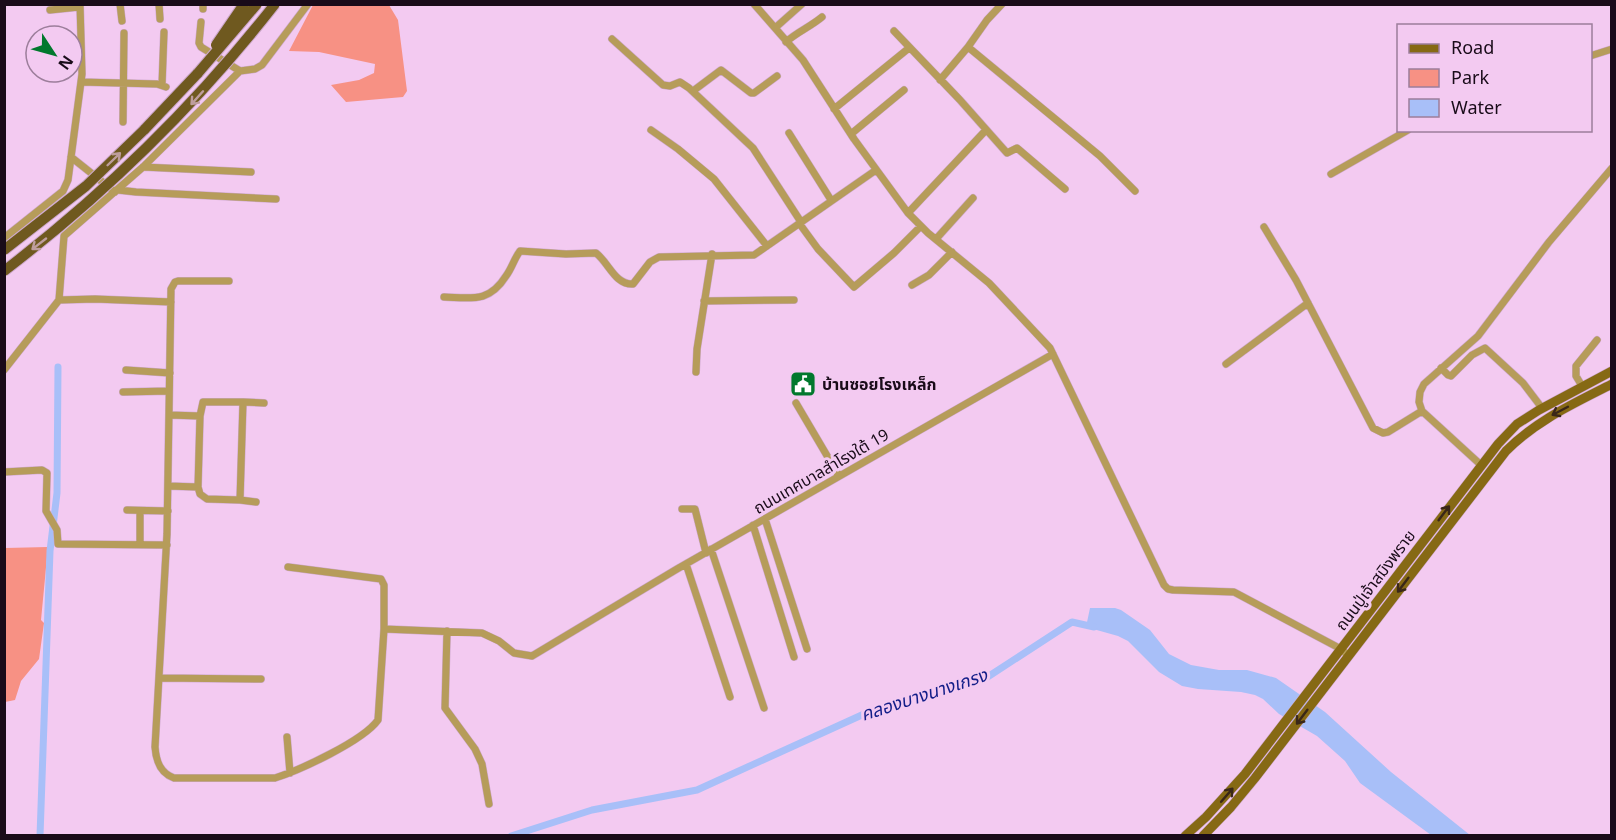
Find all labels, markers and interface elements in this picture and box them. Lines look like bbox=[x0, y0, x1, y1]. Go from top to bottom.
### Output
north arrow bbox=[24, 24, 84, 84]
legend bbox=[1397, 24, 1592, 132]
text: Road bbox=[1451, 35, 1494, 59]
text: N bbox=[53, 51, 79, 75]
text: Park bbox=[1451, 65, 1489, 89]
one-way arrow bbox=[190, 90, 204, 105]
text: Water bbox=[1451, 95, 1502, 119]
one-way arrow bbox=[106, 152, 121, 166]
one-way arrow bbox=[31, 238, 47, 251]
public building icon: บ้านซอยโรงเหล็ก bbox=[788, 369, 818, 399]
place label: บ้านซอยโรงเหล็ก bbox=[822, 373, 936, 395]
one-way arrow bbox=[1552, 405, 1569, 417]
street label: ถนนเทศบาลสำโรงใต้ 19 bbox=[749, 423, 893, 519]
one-way arrow bbox=[1438, 506, 1450, 522]
street label: ถนนปู่เจ้าสมิงพราย bbox=[1330, 525, 1420, 635]
one-way arrow bbox=[1396, 577, 1409, 593]
water label: คลองบางนางเกรง bbox=[857, 662, 991, 726]
one-way arrow bbox=[1295, 709, 1308, 725]
one-way arrow bbox=[1220, 788, 1234, 803]

